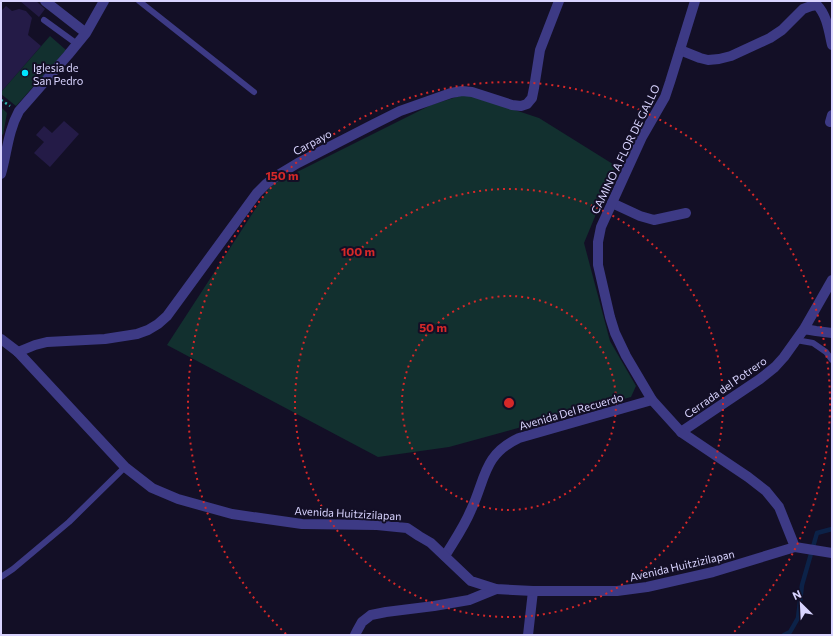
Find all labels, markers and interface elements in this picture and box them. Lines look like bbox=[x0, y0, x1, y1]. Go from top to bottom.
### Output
place label: Iglesia de San Pedro bbox=[33, 61, 84, 87]
marker: Iglesia de San Pedro bbox=[20, 68, 30, 78]
street label: CAMINO A FLOR DE GALLO bbox=[588, 82, 662, 216]
street label: Carpayo bbox=[290, 126, 334, 158]
text: 150 m bbox=[265, 168, 299, 182]
text: 100 m bbox=[341, 244, 375, 258]
text: 50 m bbox=[419, 320, 447, 334]
street label: Cerrada del Potrero bbox=[681, 353, 769, 420]
street label: Avenida Del Recuerdo bbox=[517, 390, 625, 432]
centre of rings bbox=[502, 396, 516, 410]
street label: Avenida Huitzizilapan bbox=[294, 504, 402, 522]
street label: Avenida Huitzizilapan bbox=[628, 547, 736, 583]
north arrow bbox=[781, 584, 821, 624]
text: N bbox=[790, 587, 803, 602]

